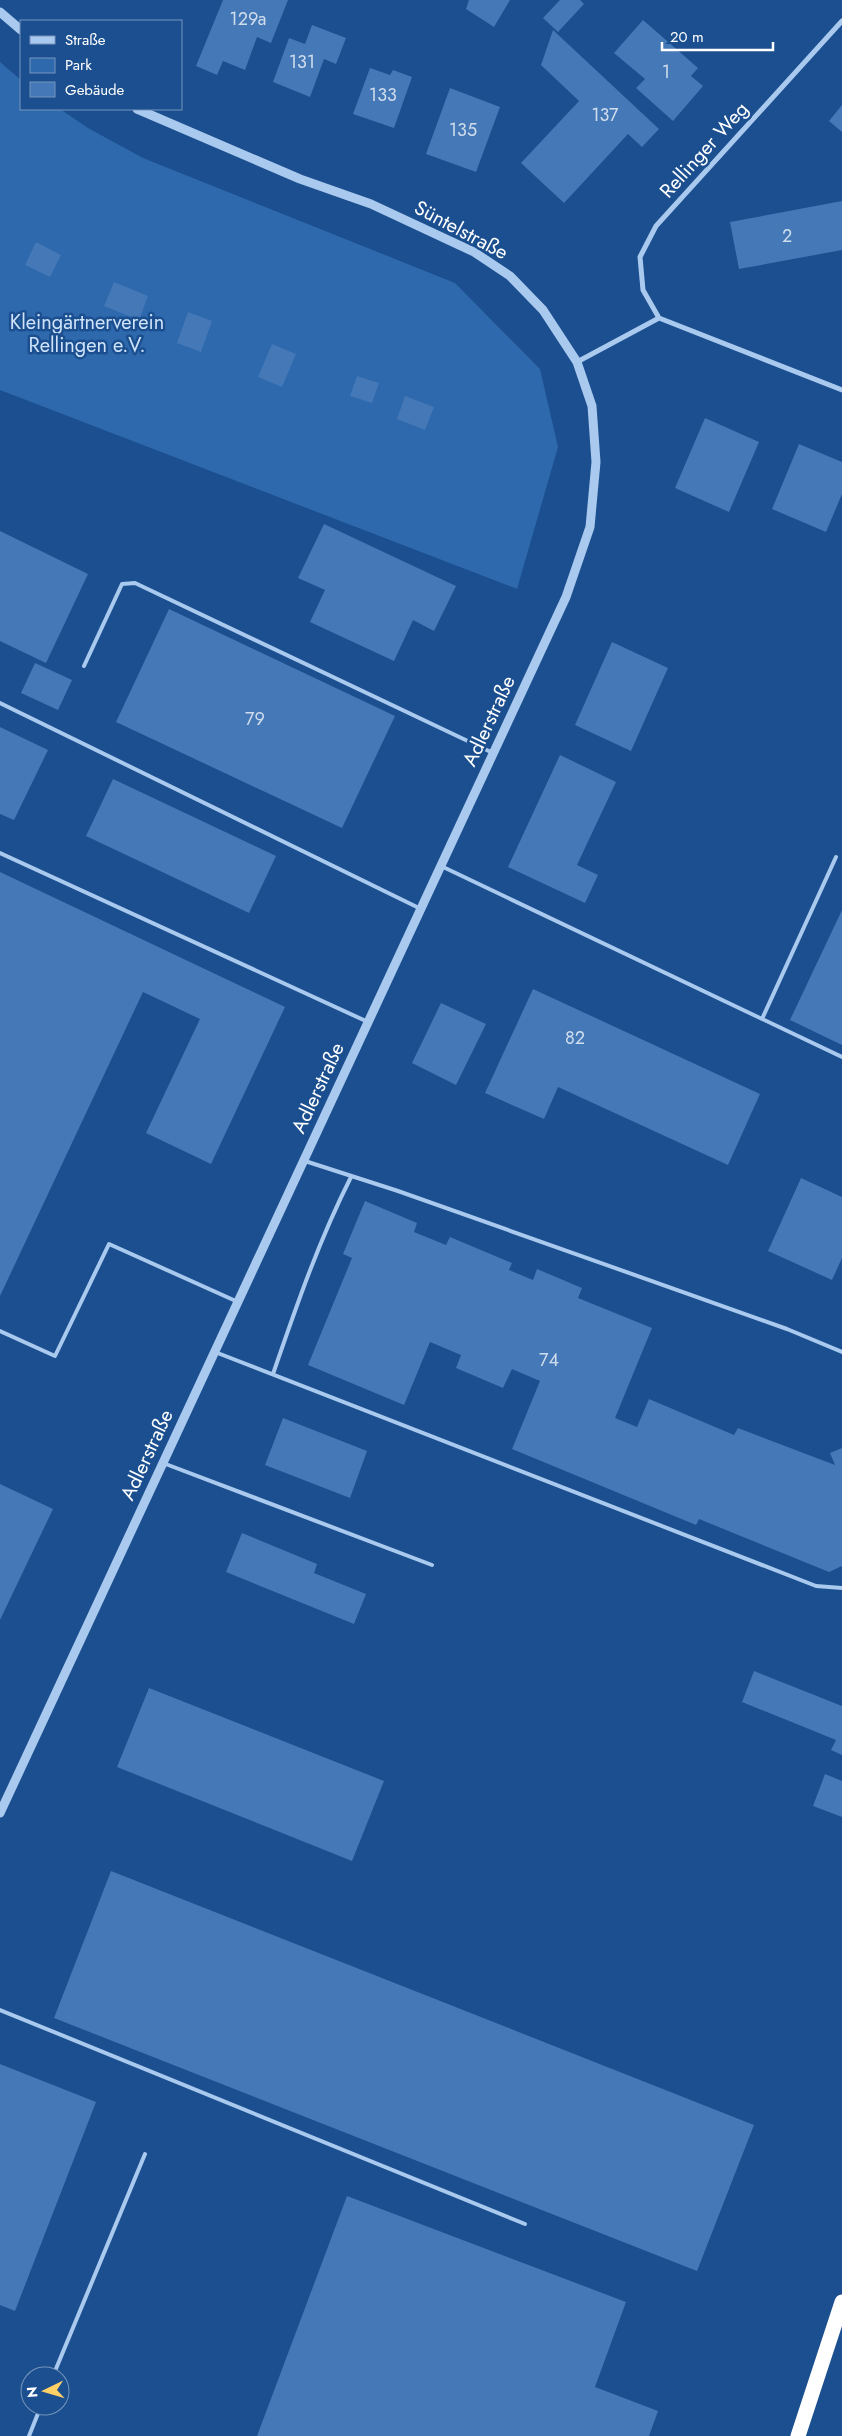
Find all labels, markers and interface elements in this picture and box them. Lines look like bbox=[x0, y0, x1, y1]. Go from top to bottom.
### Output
house number: 129a bbox=[230, 6, 266, 32]
legend bbox=[20, 20, 182, 110]
scale bar bbox=[662, 20, 773, 52]
text: 20 m bbox=[670, 26, 704, 48]
text: Straße bbox=[65, 29, 106, 51]
house number: 131 bbox=[289, 49, 315, 75]
text: Park bbox=[65, 54, 92, 76]
house number: 1 bbox=[662, 59, 670, 85]
text: Gebäude bbox=[65, 79, 125, 101]
house number: 133 bbox=[369, 82, 397, 108]
street label: Rellinger Weg bbox=[653, 95, 755, 205]
house number: 137 bbox=[591, 102, 619, 128]
house number: 135 bbox=[449, 117, 477, 143]
street label: Süntelstraße bbox=[409, 193, 513, 267]
house number: 2 bbox=[782, 223, 792, 249]
park label: Kleingärtnerverein Rellingen e.V. bbox=[10, 308, 164, 360]
street label: Adlerstraße bbox=[455, 671, 523, 771]
house number: 79 bbox=[245, 706, 265, 732]
house number: 82 bbox=[565, 1025, 585, 1051]
street label: Adlerstraße bbox=[284, 1038, 352, 1138]
house number: 74 bbox=[539, 1347, 559, 1373]
street label: Adlerstraße bbox=[113, 1405, 181, 1505]
north arrow bbox=[20, 2366, 70, 2416]
text: N bbox=[22, 2386, 42, 2399]

